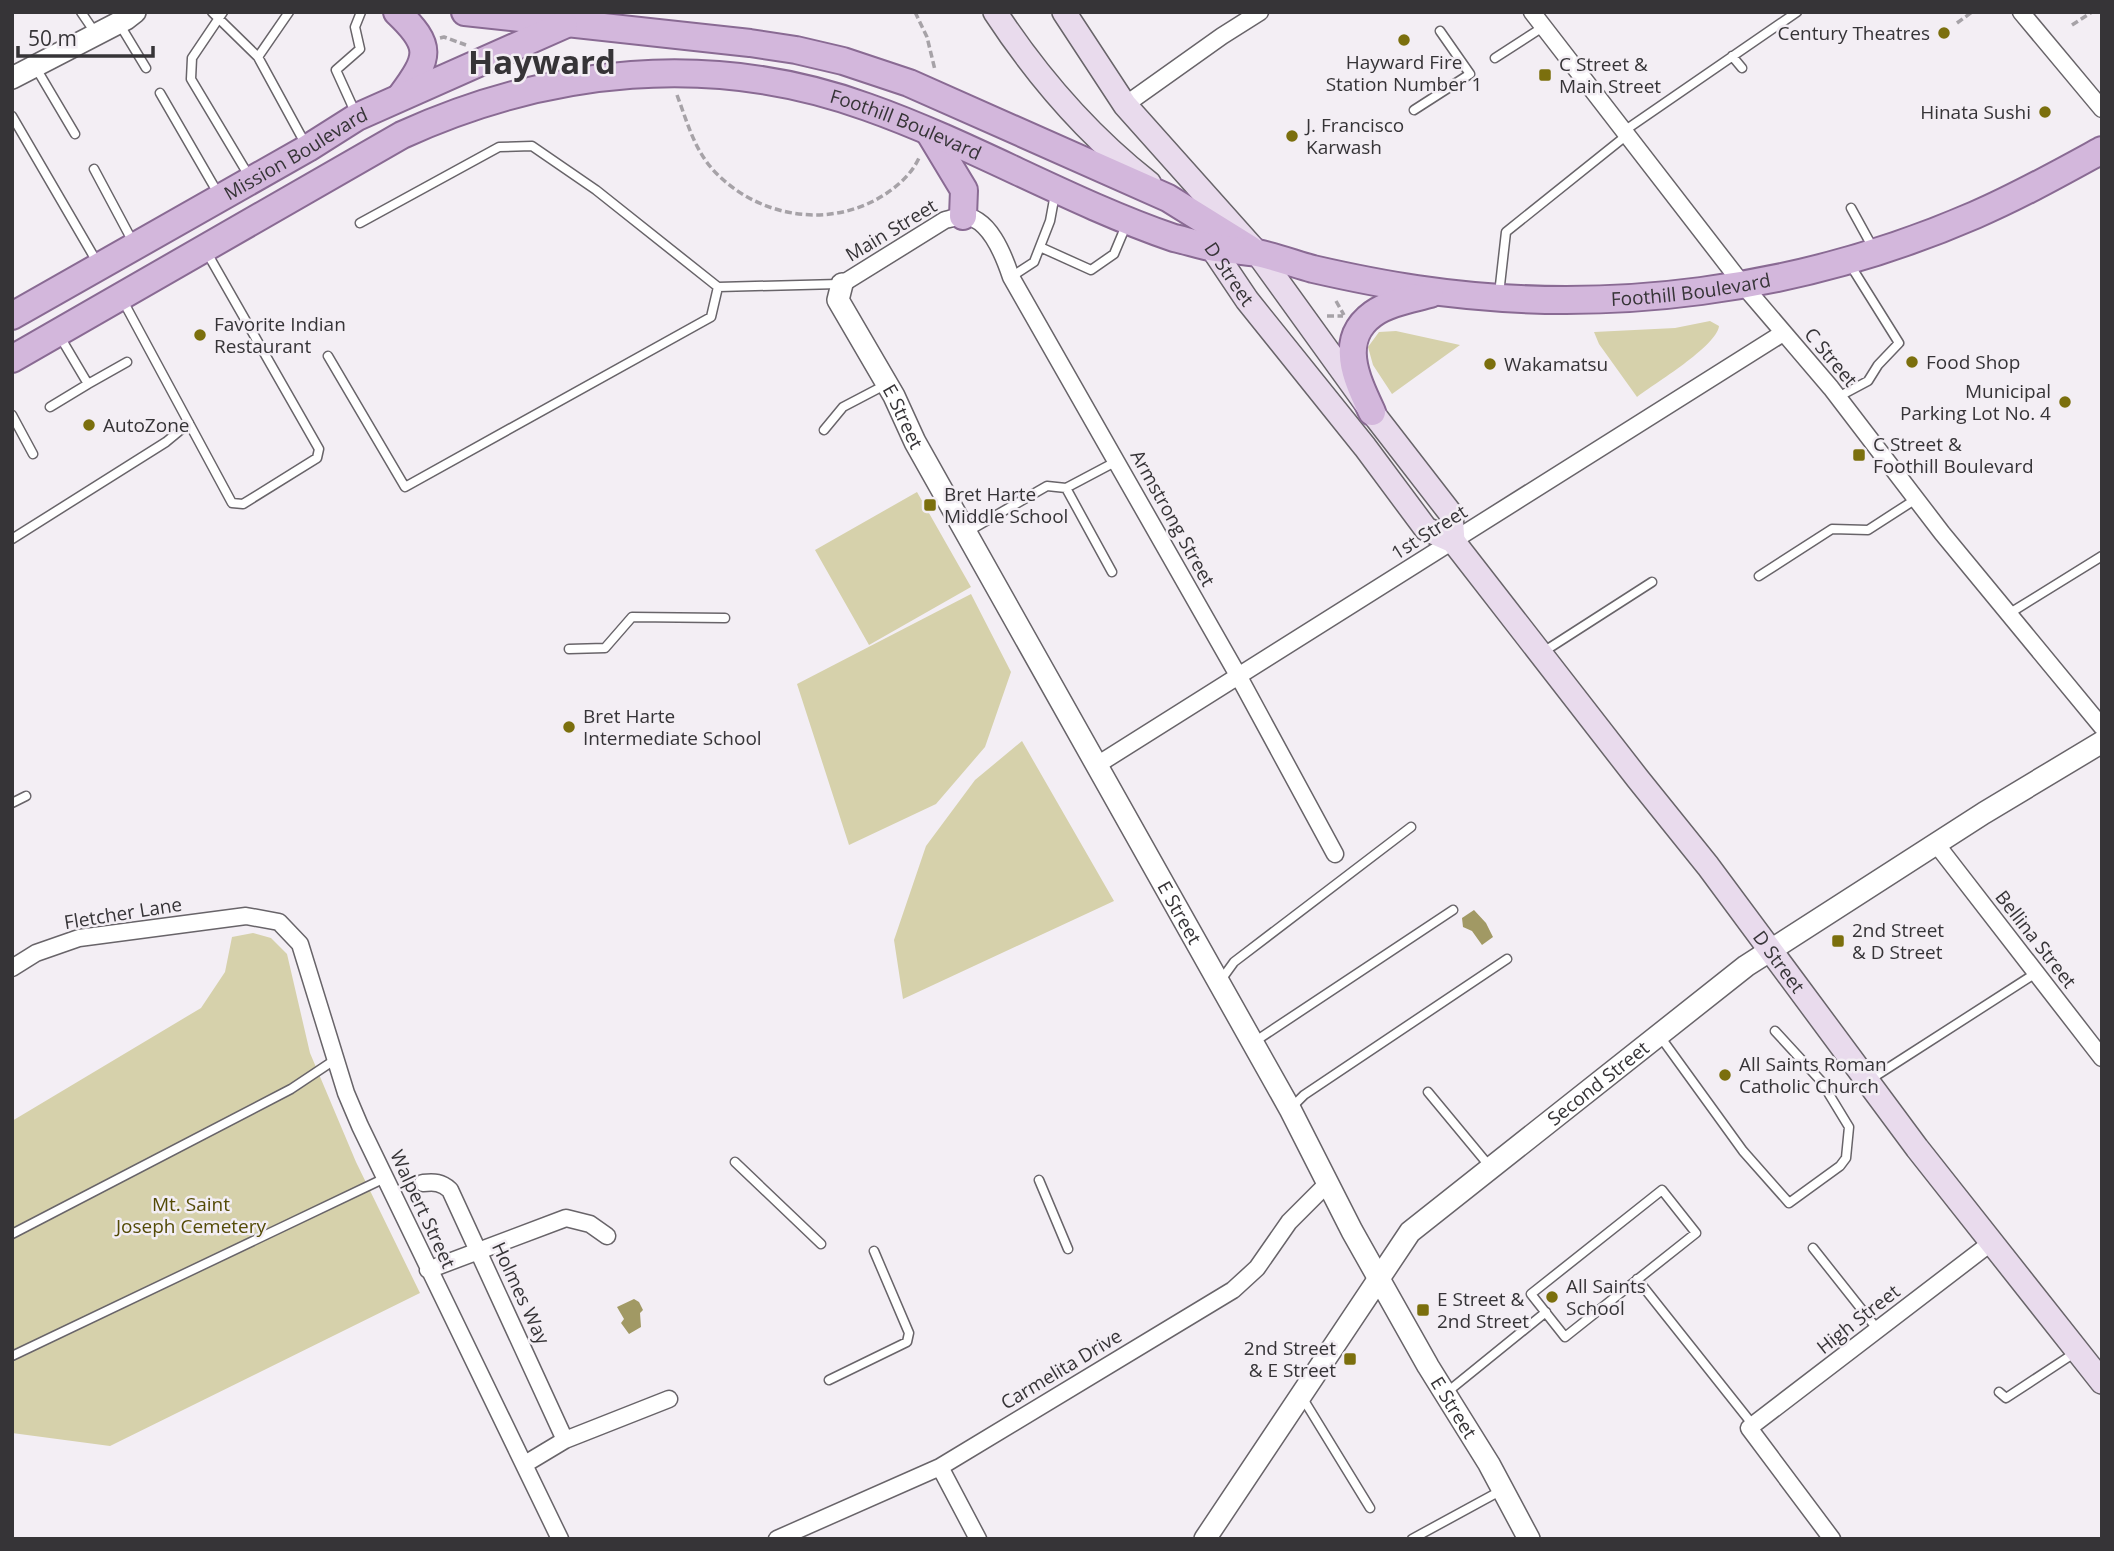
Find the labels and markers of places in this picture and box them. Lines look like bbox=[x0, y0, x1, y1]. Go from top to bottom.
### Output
place label: Century Theatres bbox=[1777, 20, 1930, 46]
marker: Century Theatres bbox=[1936, 25, 1952, 41]
marker: Hayward Fire Station Number 1 bbox=[1396, 32, 1412, 48]
place label: Hayward Fire Station Number 1 bbox=[1326, 49, 1482, 97]
place label: C Street & Main Street bbox=[1559, 51, 1661, 99]
marker: C Street & Main Street bbox=[1537, 67, 1553, 83]
place label: Hinata Sushi bbox=[1920, 99, 2031, 125]
marker: Hinata Sushi bbox=[2037, 104, 2053, 120]
place label: J. Francisco Karwash bbox=[1304, 112, 1404, 160]
marker: J. Francisco Karwash bbox=[1284, 128, 1300, 144]
place label: Favorite Indian Restaurant bbox=[214, 311, 346, 359]
marker: Favorite Indian Restaurant bbox=[192, 327, 208, 343]
place label: Food Shop bbox=[1926, 349, 2020, 375]
place label: Wakamatsu bbox=[1504, 351, 1608, 377]
marker: Food Shop bbox=[1904, 354, 1920, 370]
marker: Wakamatsu bbox=[1482, 356, 1498, 372]
place label: Municipal Parking Lot No. 4 bbox=[1900, 378, 2051, 426]
marker: Municipal Parking Lot No. 4 bbox=[2057, 394, 2073, 410]
place label: AutoZone bbox=[103, 412, 190, 438]
marker: AutoZone bbox=[81, 417, 97, 433]
place label: C Street & Foothill Boulevard bbox=[1873, 431, 2034, 479]
marker: C Street & Foothill Boulevard bbox=[1851, 447, 1867, 463]
place label: Bret Harte Middle School bbox=[944, 481, 1068, 529]
marker: Bret Harte Middle School bbox=[922, 497, 938, 513]
place label: Bret Harte Intermediate School bbox=[583, 703, 762, 751]
marker: Bret Harte Intermediate School bbox=[561, 719, 577, 735]
place label: 2nd Street & D Street bbox=[1852, 917, 1944, 965]
marker: 2nd Street & D Street bbox=[1830, 933, 1846, 949]
place label: All Saints Roman Catholic Church bbox=[1739, 1051, 1887, 1099]
marker: All Saints Roman Catholic Church bbox=[1717, 1067, 1733, 1083]
place label: All Saints School bbox=[1566, 1273, 1646, 1321]
place label: E Street & 2nd Street bbox=[1437, 1286, 1529, 1334]
marker: All Saints School bbox=[1544, 1289, 1560, 1305]
marker: E Street & 2nd Street bbox=[1415, 1302, 1431, 1318]
place label: 2nd Street & E Street bbox=[1244, 1335, 1336, 1383]
marker: 2nd Street & E Street bbox=[1342, 1351, 1358, 1367]

